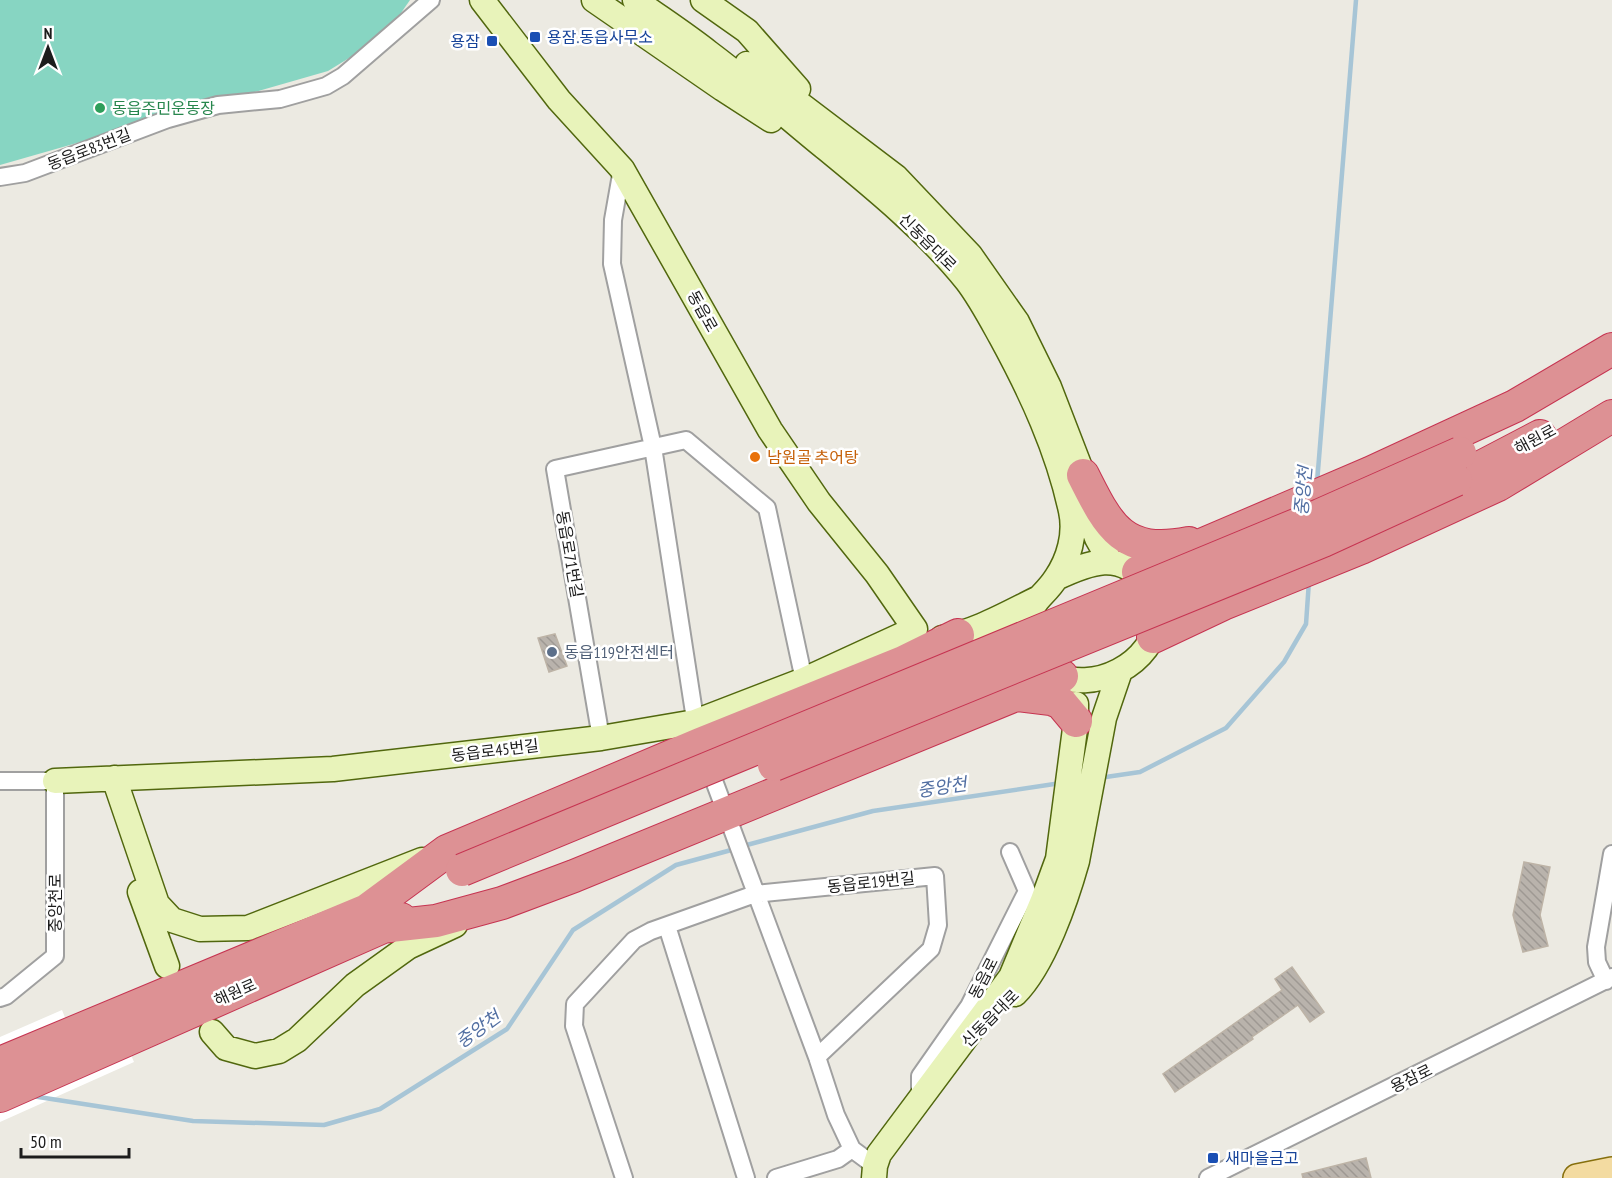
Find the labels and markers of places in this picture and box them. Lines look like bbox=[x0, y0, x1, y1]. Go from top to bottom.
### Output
place label: 용잠.동읍사무소 bbox=[547, 27, 653, 47]
marker: 용잠.동읍사무소 bbox=[528, 30, 542, 44]
place label: 용잠 bbox=[451, 31, 480, 51]
marker: 용잠 bbox=[485, 34, 499, 48]
place label: 동읍주민운동장 bbox=[112, 98, 215, 118]
marker: 동읍주민운동장 bbox=[93, 101, 107, 115]
place label: 남원골 추어탕 bbox=[767, 447, 859, 467]
marker: 남원골 추어탕 bbox=[748, 450, 762, 464]
place label: 동읍119안전센터 bbox=[564, 642, 674, 662]
marker: 동읍119안전센터 bbox=[545, 645, 559, 659]
place label: 새마을금고 bbox=[1225, 1148, 1299, 1168]
marker: 새마을금고 bbox=[1206, 1151, 1220, 1165]

